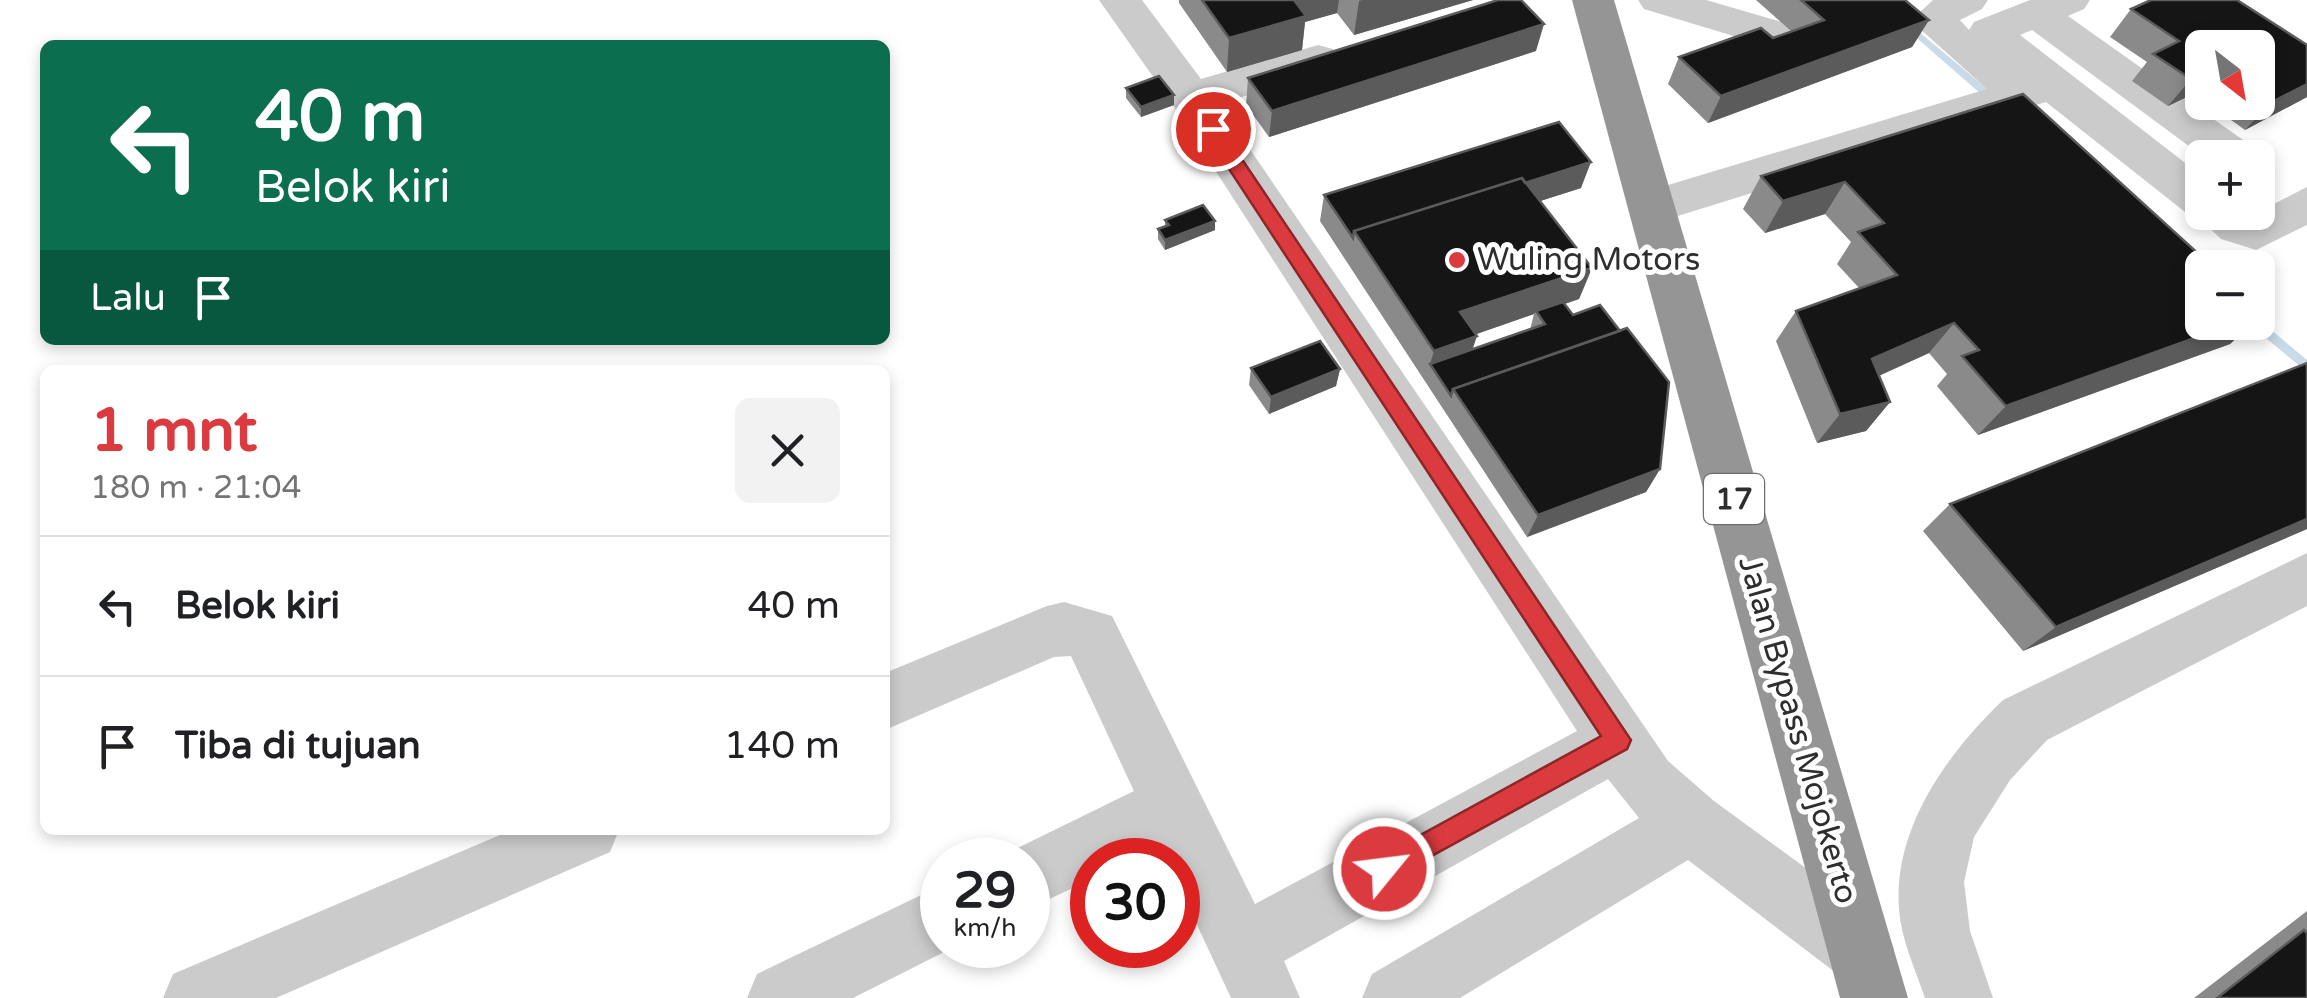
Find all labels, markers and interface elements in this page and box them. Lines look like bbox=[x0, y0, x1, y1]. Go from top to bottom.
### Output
north arrow bbox=[2185, 30, 2275, 120]
map controls bbox=[2185, 30, 2275, 340]
text: 40 m bbox=[255, 76, 425, 160]
icon: left bbox=[90, 80, 220, 210]
pin bbox=[1171, 87, 1256, 172]
icon: arrive bbox=[1186, 102, 1241, 157]
button: + bbox=[2185, 140, 2275, 230]
text: Belok kiri bbox=[255, 161, 450, 215]
place label: Wuling Motors bbox=[1477, 241, 1700, 279]
marker: Wuling Motors bbox=[1446, 249, 1468, 271]
button: − bbox=[2185, 250, 2275, 340]
icon: arrive bbox=[186, 270, 241, 325]
text: Lalu bbox=[90, 275, 166, 321]
text: 1 mnt bbox=[90, 395, 257, 467]
button: close bbox=[735, 398, 840, 503]
text: 180 m · 21:04 bbox=[90, 469, 302, 507]
road number: 17 bbox=[1704, 474, 1764, 524]
street label: Jalan Bypass Mojokerto bbox=[1730, 552, 1866, 908]
icon: left bbox=[90, 579, 145, 634]
text: Belok kiri bbox=[175, 583, 340, 629]
text: 40 m bbox=[748, 583, 840, 629]
icon: arrive bbox=[90, 719, 145, 774]
text: Tiba di tujuan bbox=[175, 723, 421, 769]
text: 140 m bbox=[724, 723, 840, 769]
position arrow bbox=[1332, 817, 1436, 921]
speed limit sign: 30 bbox=[1070, 838, 1200, 968]
text: 29 bbox=[954, 861, 1016, 921]
text: km/h bbox=[954, 913, 1016, 943]

